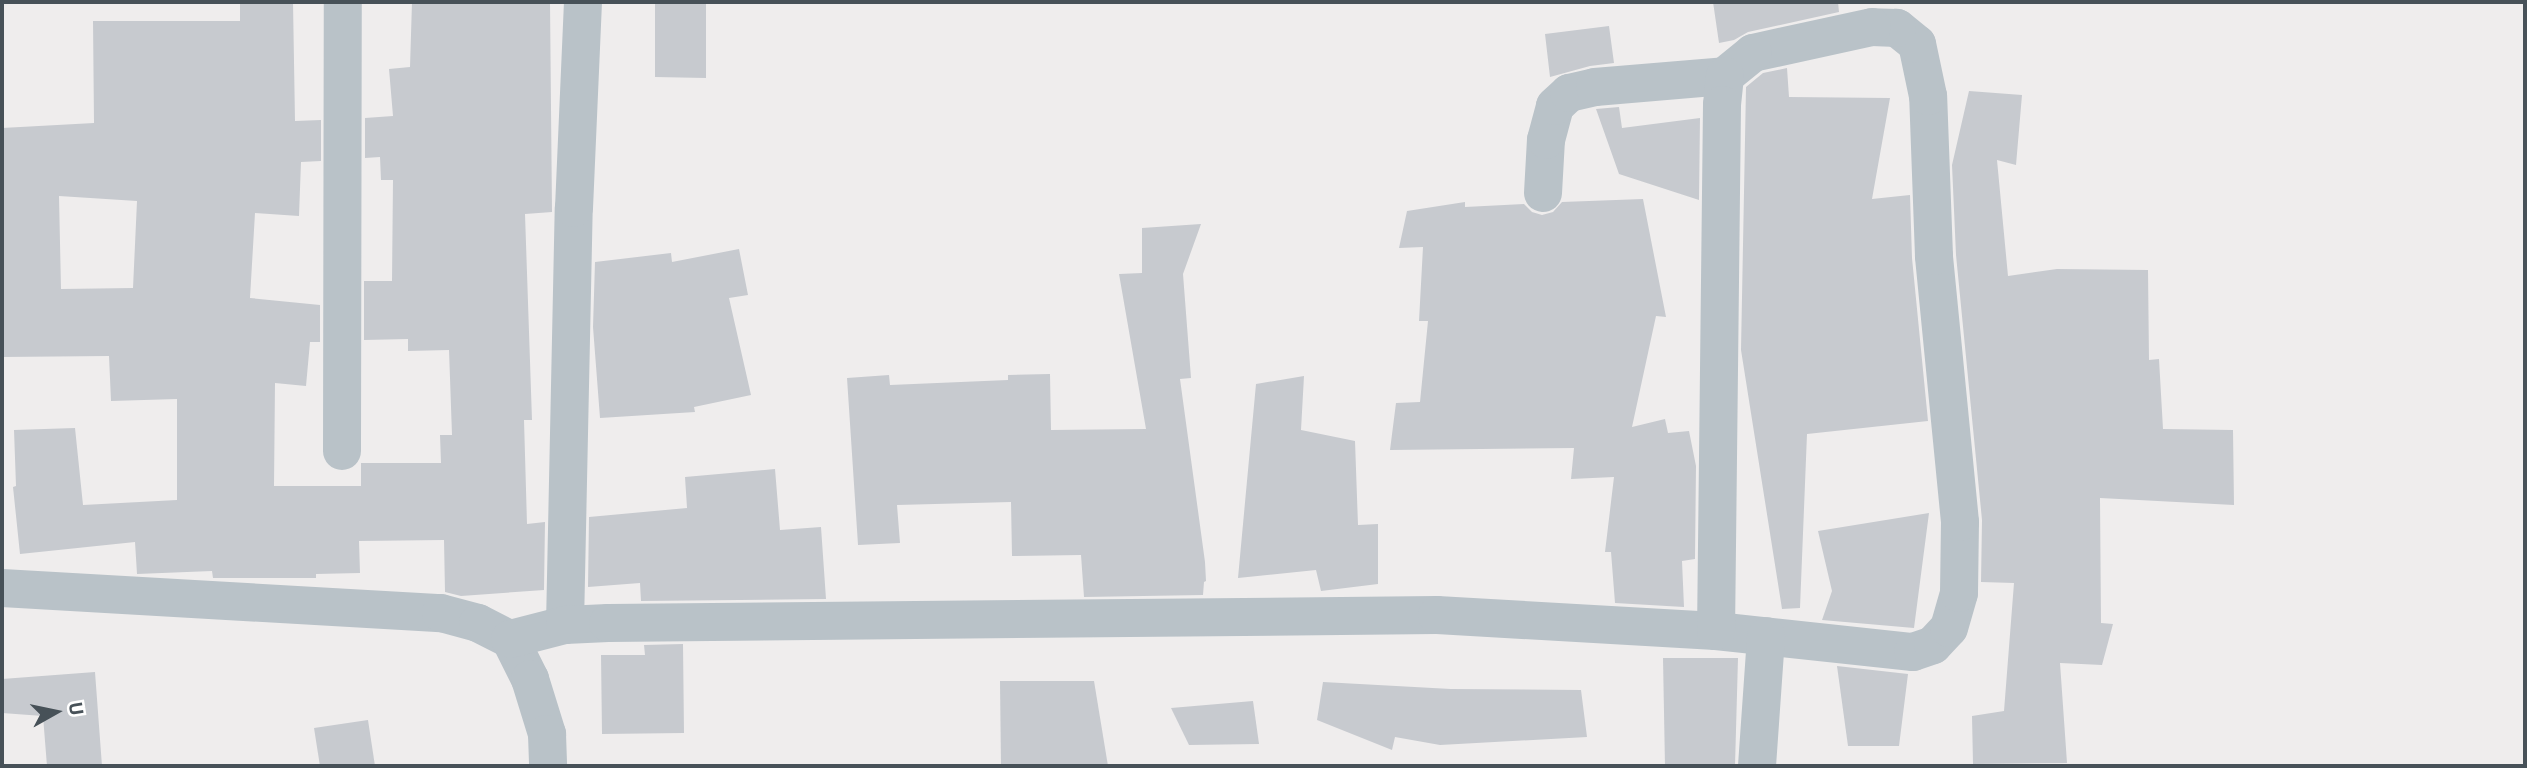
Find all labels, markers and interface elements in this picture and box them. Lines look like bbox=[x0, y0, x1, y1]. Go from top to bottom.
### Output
north arrow bbox=[21, 677, 91, 747]
text: U bbox=[65, 700, 90, 717]

